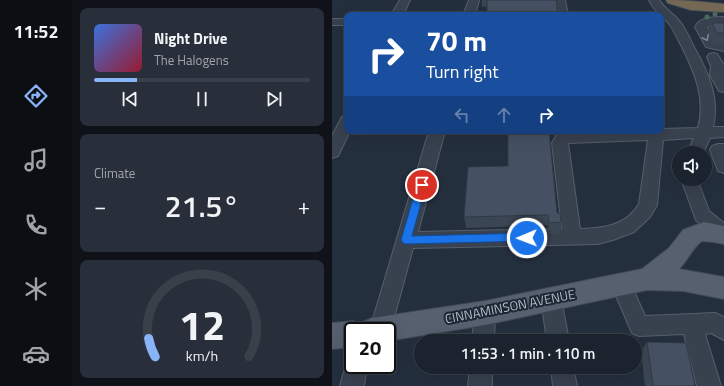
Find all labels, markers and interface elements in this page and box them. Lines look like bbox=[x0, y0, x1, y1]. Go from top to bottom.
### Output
text: 11:52 bbox=[14, 18, 58, 45]
text: 70 m bbox=[426, 19, 487, 62]
text: Night Drive bbox=[154, 27, 227, 50]
icon: right bbox=[360, 28, 412, 80]
one-way arrow bbox=[702, 33, 709, 41]
text: The Halogens bbox=[154, 50, 229, 70]
text: Turn right bbox=[426, 58, 499, 85]
icon: directions bbox=[22, 82, 50, 110]
icon: previous bbox=[119, 88, 141, 110]
icon: pause bbox=[191, 88, 213, 110]
icon: next bbox=[263, 88, 285, 110]
icon: left bbox=[451, 104, 473, 126]
icon: ahead bbox=[493, 104, 515, 126]
icon: right bbox=[535, 104, 557, 126]
icon: music bbox=[22, 146, 50, 174]
map controls bbox=[672, 146, 712, 186]
button: sound bbox=[672, 146, 712, 186]
text: Climate bbox=[94, 163, 135, 183]
pin bbox=[405, 168, 439, 202]
icon: arrive bbox=[411, 174, 433, 196]
text: 21.5° bbox=[165, 183, 239, 229]
text: − bbox=[94, 189, 106, 223]
text: + bbox=[298, 189, 310, 223]
icon: phone bbox=[22, 211, 50, 239]
position arrow bbox=[506, 217, 548, 259]
icon: climate bbox=[22, 275, 50, 303]
street label: CINNAMINSON AVENUE bbox=[443, 284, 577, 328]
text: 12 bbox=[179, 293, 225, 356]
speed limit sign: 20 bbox=[344, 322, 396, 374]
icon: car bbox=[22, 340, 50, 368]
text: 11:53 · 1 min · 110 m bbox=[461, 342, 595, 365]
text: km/h bbox=[186, 345, 218, 367]

